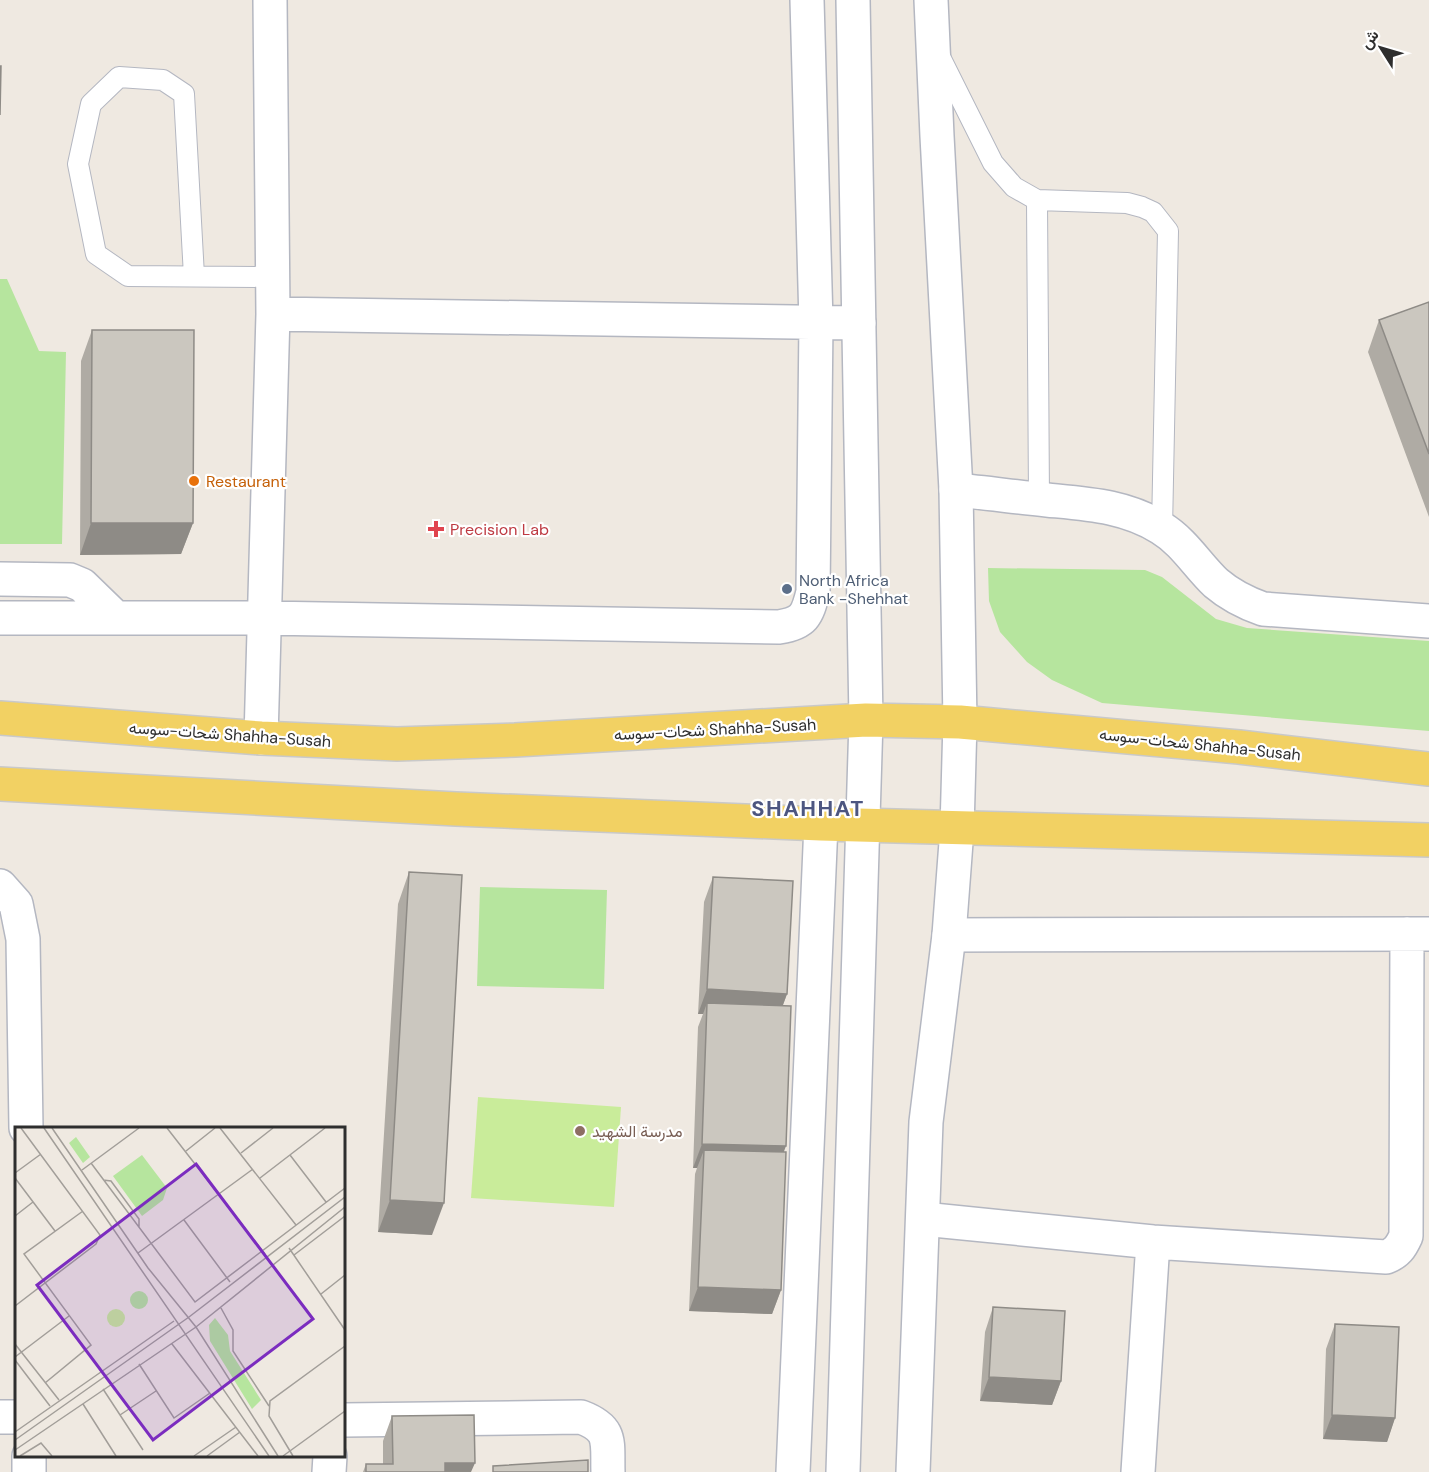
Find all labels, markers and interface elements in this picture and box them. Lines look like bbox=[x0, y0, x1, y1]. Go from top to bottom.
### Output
north arrow bbox=[1351, 18, 1411, 78]
text: ش bbox=[1355, 25, 1384, 53]
place label: Restaurant bbox=[206, 471, 286, 492]
marker: Restaurant bbox=[187, 474, 201, 488]
place label: Precision Lab bbox=[450, 519, 549, 540]
marker: Precision Lab bbox=[427, 520, 445, 538]
place label: North Africa Bank -Shehhat bbox=[799, 570, 908, 609]
marker: North Africa Bank -Shehhat bbox=[780, 582, 794, 596]
street label: شحات-سوسه Shahha-Susah bbox=[613, 714, 817, 745]
street label: شحات-سوسه Shahha-Susah bbox=[128, 717, 332, 752]
street label: شحات-سوسه Shahha-Susah bbox=[1098, 723, 1302, 766]
district label: SHAHHAT bbox=[751, 794, 865, 823]
place label: مدرسة الشهيد bbox=[592, 1121, 683, 1142]
marker: مدرسة الشهيد bbox=[573, 1124, 587, 1138]
inset map bbox=[15, 1127, 345, 1457]

